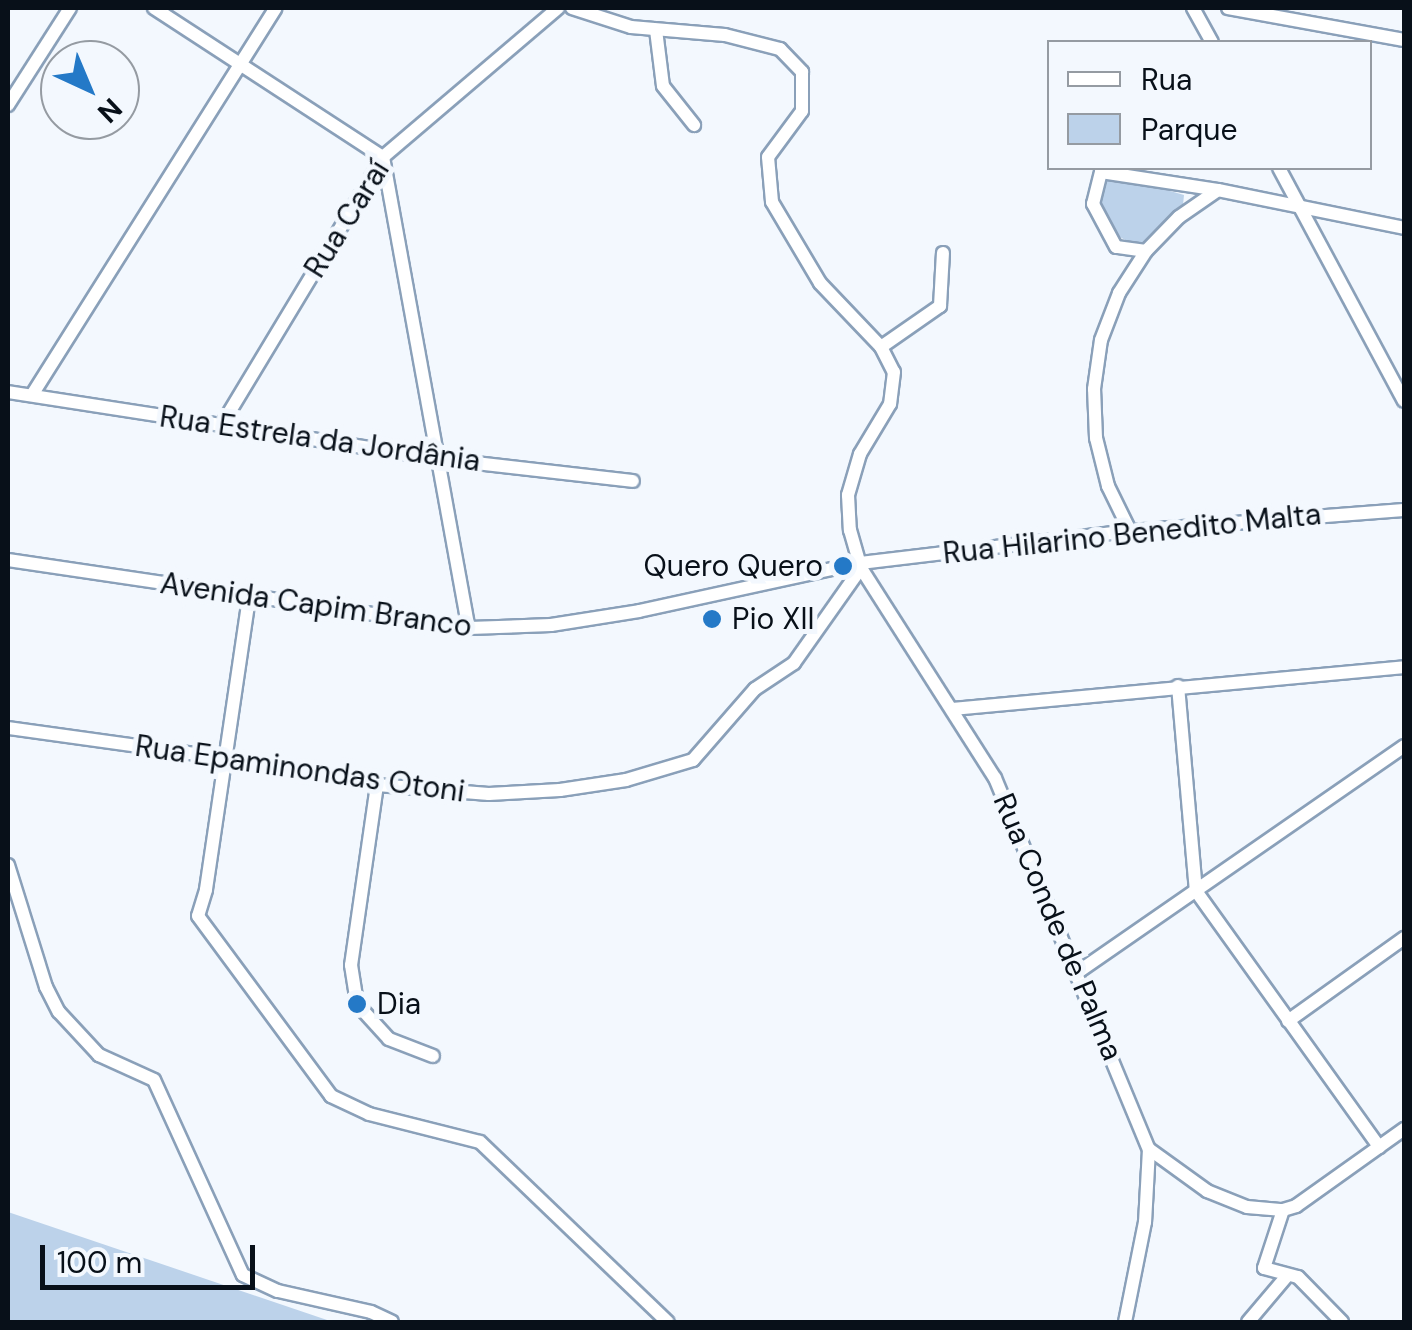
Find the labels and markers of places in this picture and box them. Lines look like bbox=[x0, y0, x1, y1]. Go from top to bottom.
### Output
place label: Quero Quero bbox=[643, 548, 823, 584]
marker: Quero Quero bbox=[832, 555, 854, 577]
place label: Pio XII bbox=[732, 601, 814, 637]
marker: Pio XII bbox=[701, 608, 723, 630]
place label: Dia bbox=[377, 986, 421, 1022]
marker: Dia bbox=[346, 993, 368, 1015]

